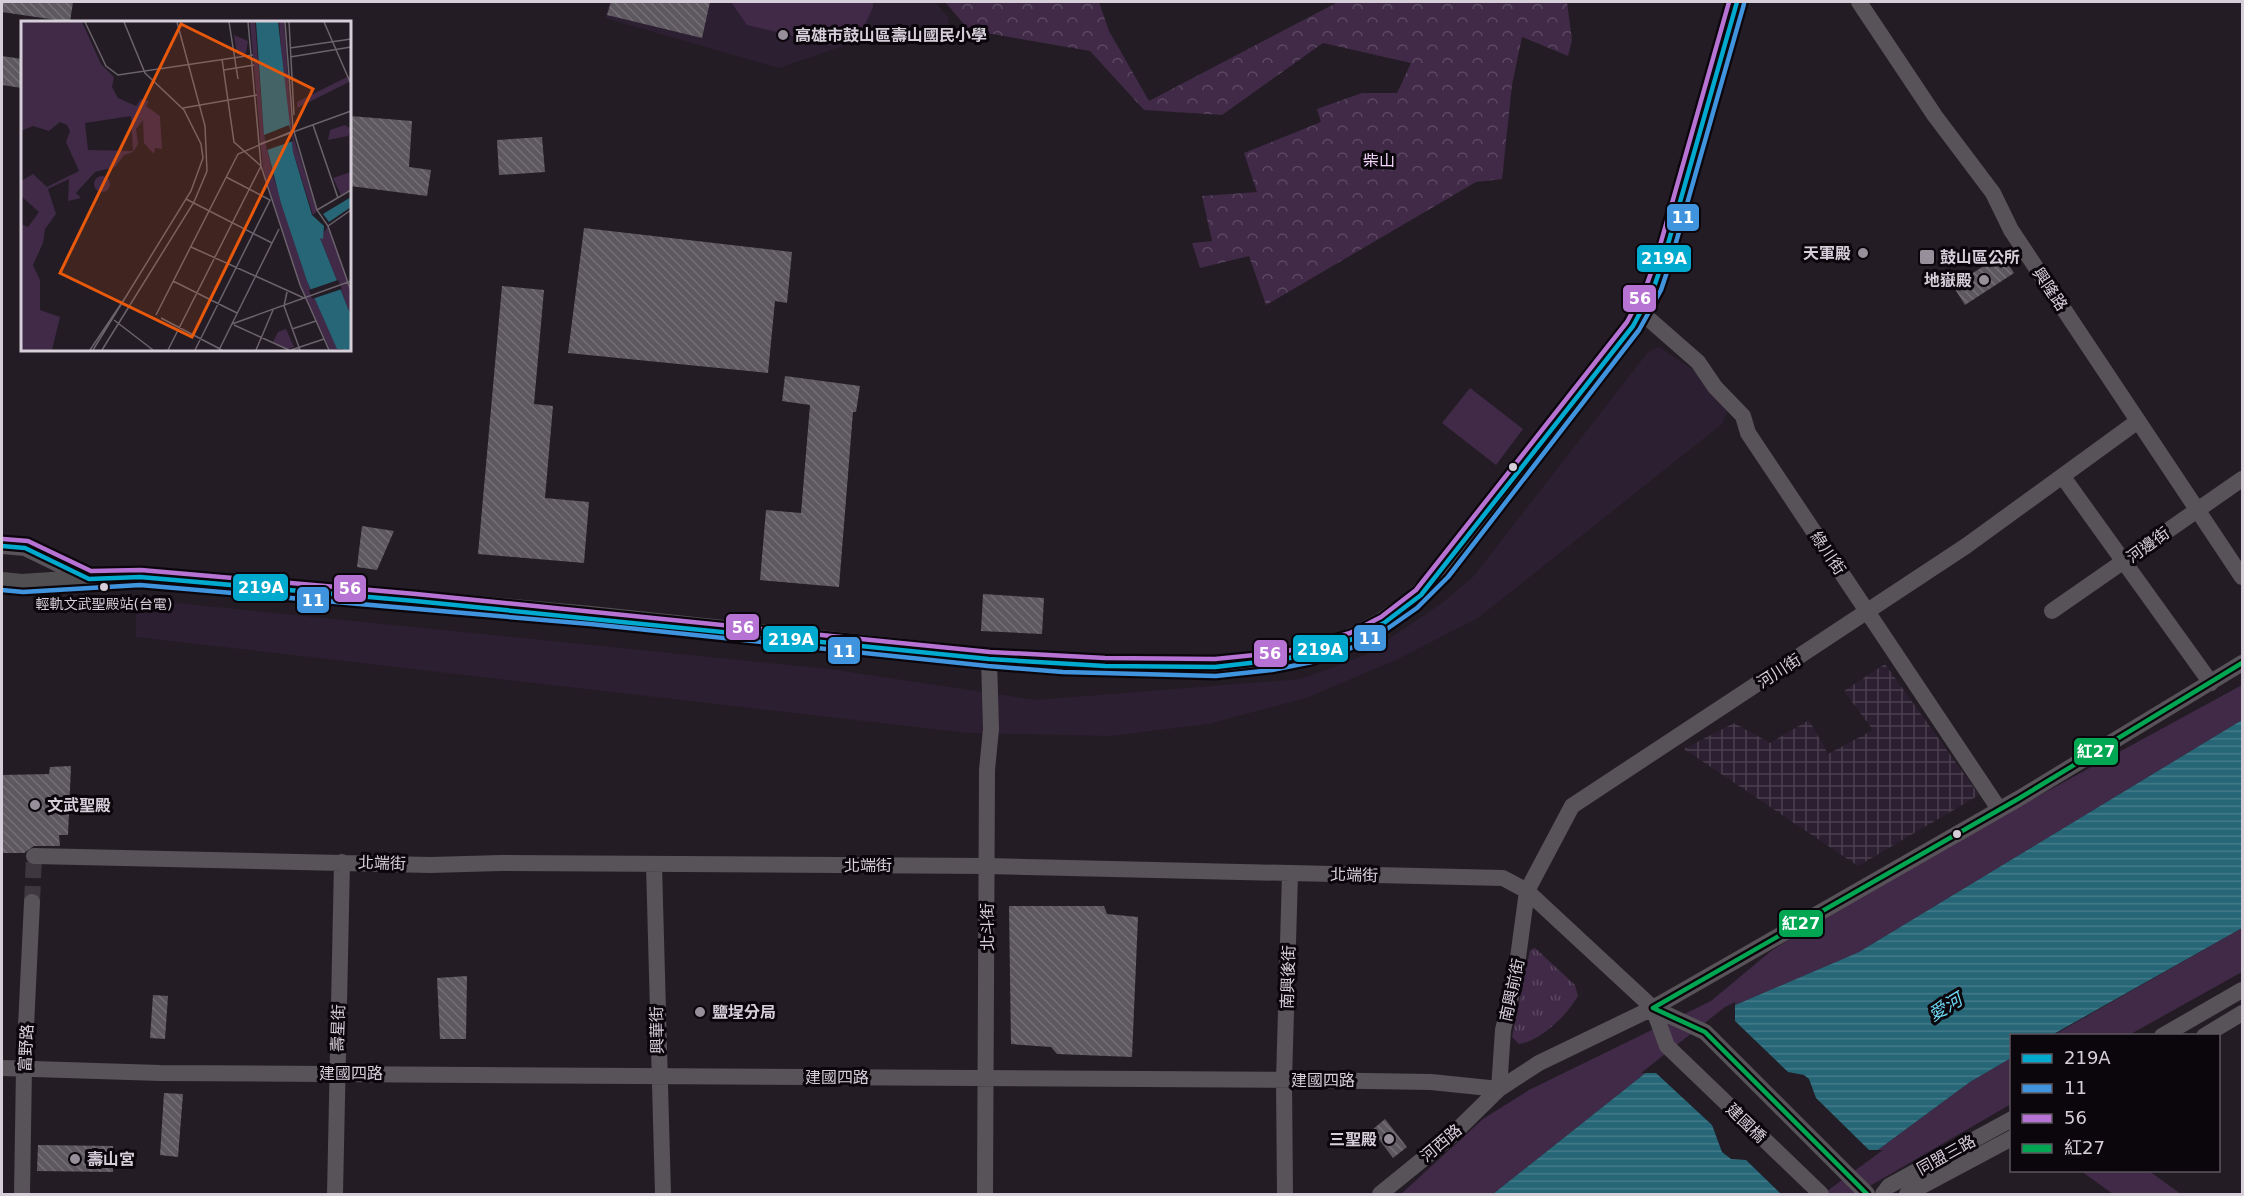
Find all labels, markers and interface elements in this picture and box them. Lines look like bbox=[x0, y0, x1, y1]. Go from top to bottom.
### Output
inset map bbox=[21, 21, 351, 351]
place label: 高雄市鼓山區壽山國民小學 bbox=[795, 26, 987, 45]
marker: 高雄市鼓山區壽山國民小學 bbox=[776, 28, 790, 42]
park label: 柴山 bbox=[1363, 151, 1395, 170]
line badge: 11 bbox=[1666, 203, 1700, 232]
text: 11 bbox=[1672, 208, 1694, 227]
line badge: 219A bbox=[1636, 244, 1692, 273]
place label: 天軍殿 bbox=[1803, 244, 1851, 263]
marker: 天軍殿 bbox=[1856, 246, 1870, 260]
marker: 鼓山區公所 bbox=[1918, 248, 1936, 266]
place label: 鼓山區公所 bbox=[1940, 248, 2020, 267]
text: 219A bbox=[1641, 249, 1688, 268]
street label: 興隆路 bbox=[2029, 264, 2071, 314]
place label: 地嶽殿 bbox=[1924, 271, 1972, 290]
marker: 地嶽殿 bbox=[1977, 273, 1991, 287]
line badge: 56 bbox=[1622, 284, 1657, 313]
text: 56 bbox=[1629, 289, 1651, 308]
unlabelled marker bbox=[1507, 461, 1519, 473]
street label: 河邊街 bbox=[2123, 523, 2173, 567]
street label: 綠川街 bbox=[1807, 528, 1849, 578]
line badge: 219A bbox=[232, 573, 289, 602]
line badge: 56 bbox=[333, 574, 367, 603]
text: 219A bbox=[238, 578, 285, 597]
text: 56 bbox=[339, 579, 361, 598]
marker: 輕軌文武聖殿站(台電) bbox=[98, 581, 110, 593]
line badge: 11 bbox=[296, 586, 330, 614]
text: 11 bbox=[302, 591, 324, 610]
place label: 輕軌文武聖殿站(台電) bbox=[36, 596, 172, 612]
line badge: 56 bbox=[725, 613, 760, 641]
text: 56 bbox=[732, 618, 754, 637]
line badge: 11 bbox=[1353, 624, 1387, 652]
line badge: 219A bbox=[762, 625, 819, 653]
text: 11 bbox=[1359, 629, 1381, 648]
text: 219A bbox=[768, 630, 815, 649]
line badge: 219A bbox=[1292, 634, 1349, 663]
line badge: 11 bbox=[827, 636, 861, 665]
line badge: 56 bbox=[1253, 639, 1288, 668]
text: 219A bbox=[1297, 640, 1344, 659]
text: 11 bbox=[833, 642, 855, 661]
text: 56 bbox=[1259, 644, 1281, 663]
street label: 河川街 bbox=[1754, 650, 1804, 692]
line badge: 紅27 bbox=[2073, 737, 2119, 766]
text: 紅27 bbox=[2077, 742, 2115, 761]
place label: 文武聖殿 bbox=[47, 796, 111, 815]
marker: 文武聖殿 bbox=[28, 798, 42, 812]
unlabelled marker bbox=[1951, 828, 1963, 840]
street label: 北端街 bbox=[358, 853, 406, 873]
street label: 北端街 bbox=[844, 856, 892, 875]
street label: 北端街 bbox=[1330, 865, 1378, 885]
street label: 北斗街 bbox=[978, 903, 997, 951]
line badge: 紅27 bbox=[1778, 909, 1824, 938]
text: 紅27 bbox=[1782, 914, 1820, 933]
street label: 南興後街 bbox=[1277, 945, 1299, 1009]
street label: 南興前街 bbox=[1496, 957, 1528, 1023]
water label: 愛河 bbox=[1924, 987, 1968, 1025]
place label: 鹽埕分局 bbox=[712, 1003, 776, 1022]
street label: 壽星街 bbox=[328, 1004, 348, 1052]
marker: 鹽埕分局 bbox=[693, 1005, 707, 1019]
street label: 興華街 bbox=[647, 1006, 667, 1054]
street label: 富野路 bbox=[15, 1024, 37, 1072]
legend bbox=[2010, 1034, 2220, 1172]
text: 219A bbox=[2064, 1047, 2111, 1068]
street label: 建國四路 bbox=[319, 1064, 383, 1083]
street label: 建國四路 bbox=[805, 1068, 869, 1087]
street label: 建國四路 bbox=[1291, 1071, 1355, 1090]
text: 11 bbox=[2064, 1077, 2087, 1098]
street label: 建國橋 bbox=[1722, 1099, 1770, 1147]
text: 56 bbox=[2064, 1107, 2087, 1128]
street label: 河西路 bbox=[1417, 1120, 1465, 1166]
place label: 三聖殿 bbox=[1329, 1130, 1377, 1149]
street label: 同盟三路 bbox=[1913, 1131, 1979, 1179]
marker: 三聖殿 bbox=[1382, 1132, 1396, 1146]
text: 紅27 bbox=[2064, 1137, 2105, 1158]
place label: 壽山宮 bbox=[87, 1150, 135, 1169]
marker: 壽山宮 bbox=[68, 1152, 82, 1166]

